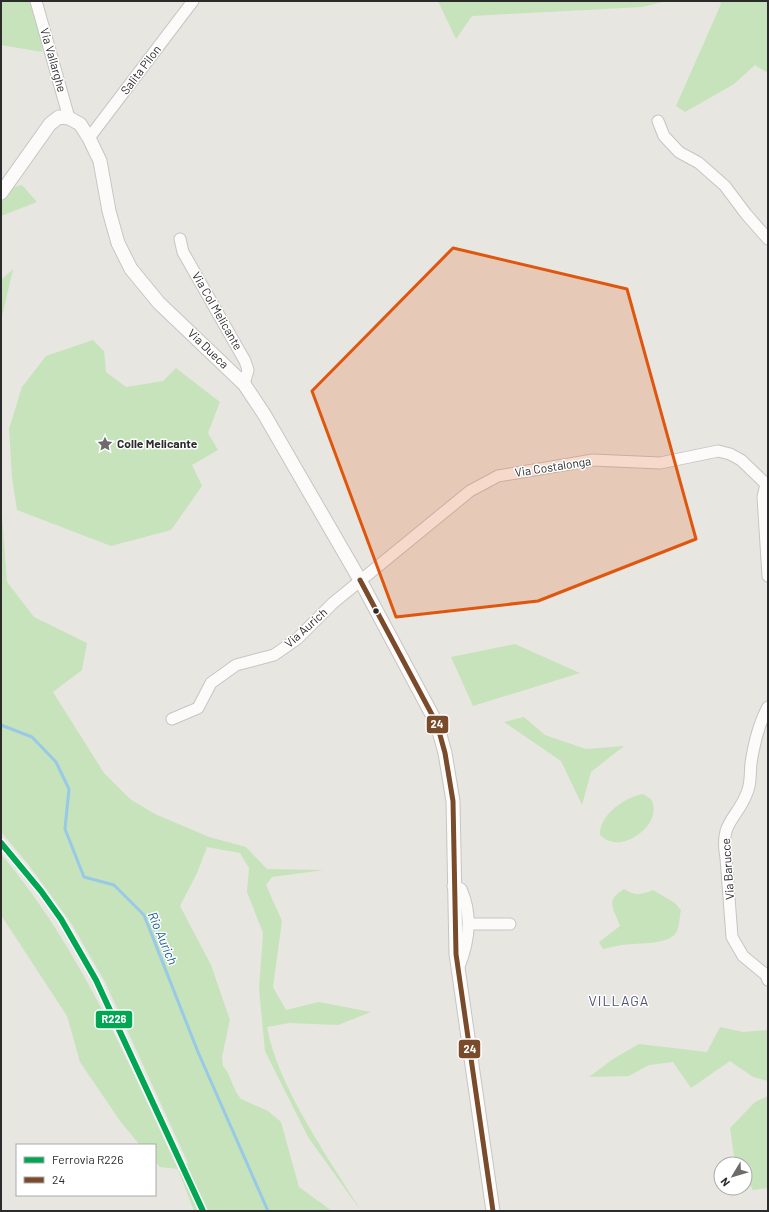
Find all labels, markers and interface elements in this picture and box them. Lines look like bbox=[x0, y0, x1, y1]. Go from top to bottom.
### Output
street label: Via Vallarghe bbox=[38, 26, 70, 94]
street label: Salita Pilon bbox=[117, 42, 163, 97]
street label: Via Col Melicante bbox=[190, 269, 246, 352]
street label: Via Dueca bbox=[185, 325, 232, 371]
place icon: Colle Melicante bbox=[96, 435, 114, 453]
place label: Colle Melicante bbox=[117, 436, 198, 450]
street label: Via Costalonga bbox=[514, 453, 592, 479]
street label: Via Aurich bbox=[281, 604, 330, 650]
unlabelled marker bbox=[371, 606, 381, 616]
line badge: 24 bbox=[426, 715, 449, 734]
text: 24 bbox=[431, 717, 444, 730]
street label: Via Barucce bbox=[718, 838, 736, 900]
water label: Rio Aurich bbox=[145, 909, 181, 967]
district label: VILLAGA bbox=[589, 992, 649, 1009]
line badge: R226 bbox=[95, 1010, 133, 1029]
text: R226 bbox=[102, 1012, 127, 1025]
line badge: 24 bbox=[458, 1039, 481, 1059]
text: 24 bbox=[464, 1042, 477, 1055]
legend bbox=[16, 1144, 156, 1196]
text: Ferrovia R226 bbox=[52, 1152, 123, 1166]
north arrow bbox=[713, 1156, 753, 1196]
text: 24 bbox=[52, 1172, 65, 1186]
text: N bbox=[717, 1176, 732, 1189]

